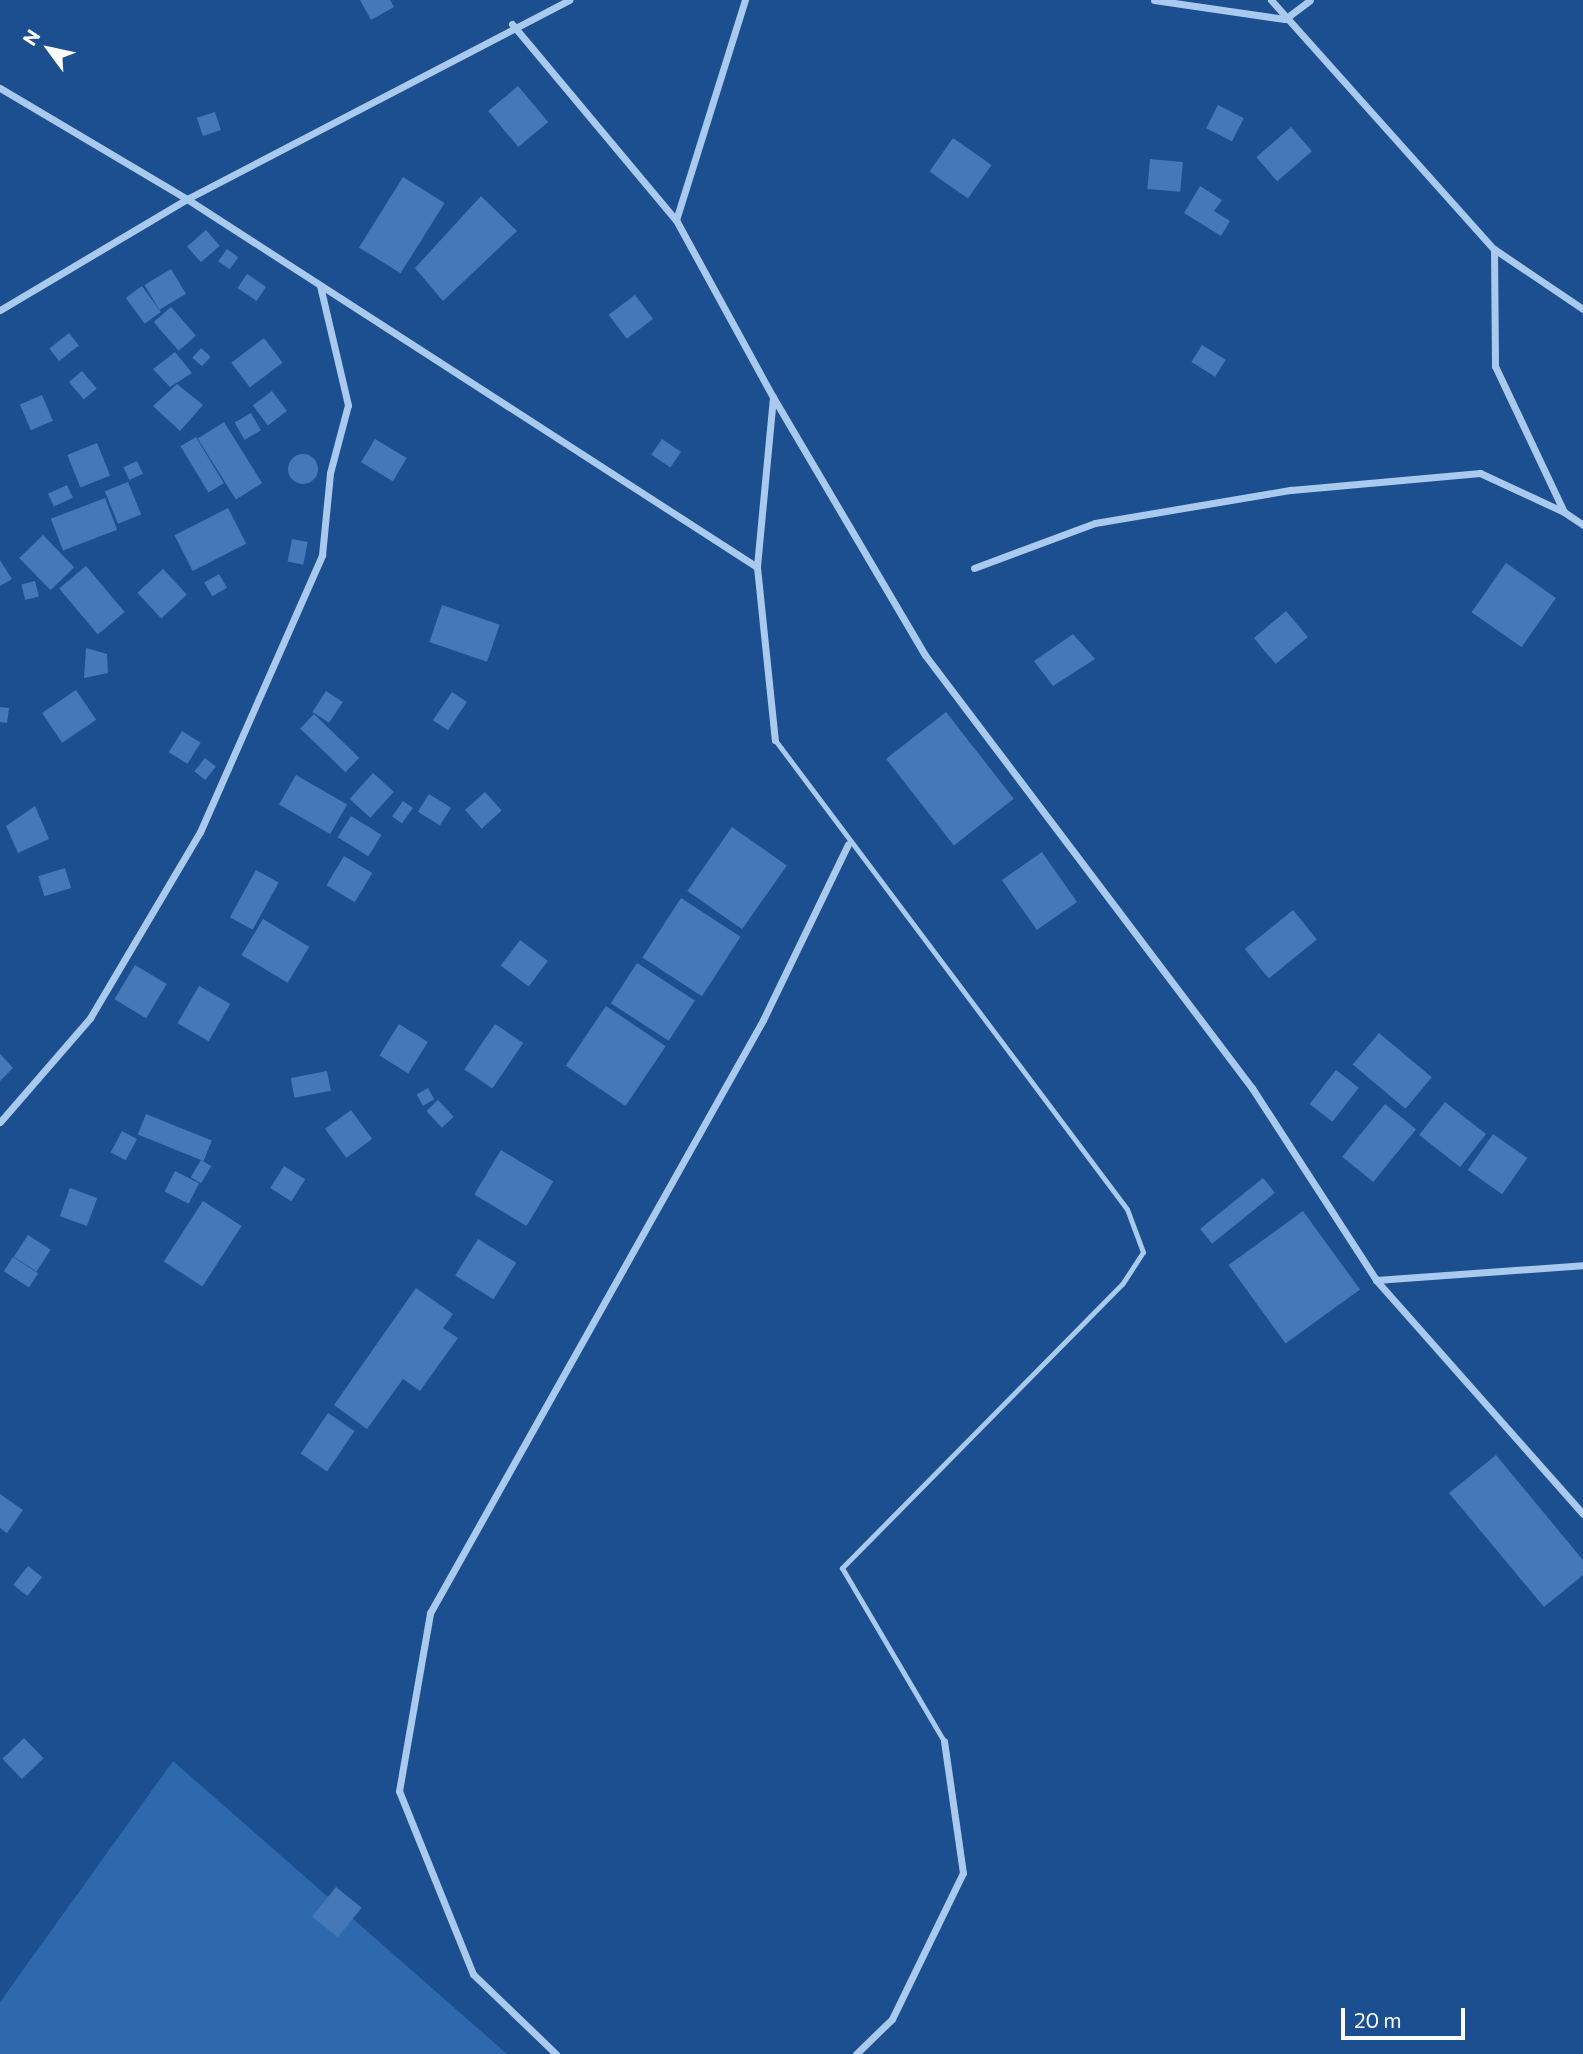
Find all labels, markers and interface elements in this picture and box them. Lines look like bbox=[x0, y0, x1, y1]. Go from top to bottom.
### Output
north arrow bbox=[14, 14, 84, 84]
text: N bbox=[17, 25, 44, 50]
scale bar bbox=[1345, 1994, 1469, 2038]
text: 20 m bbox=[1354, 2007, 1402, 2032]

